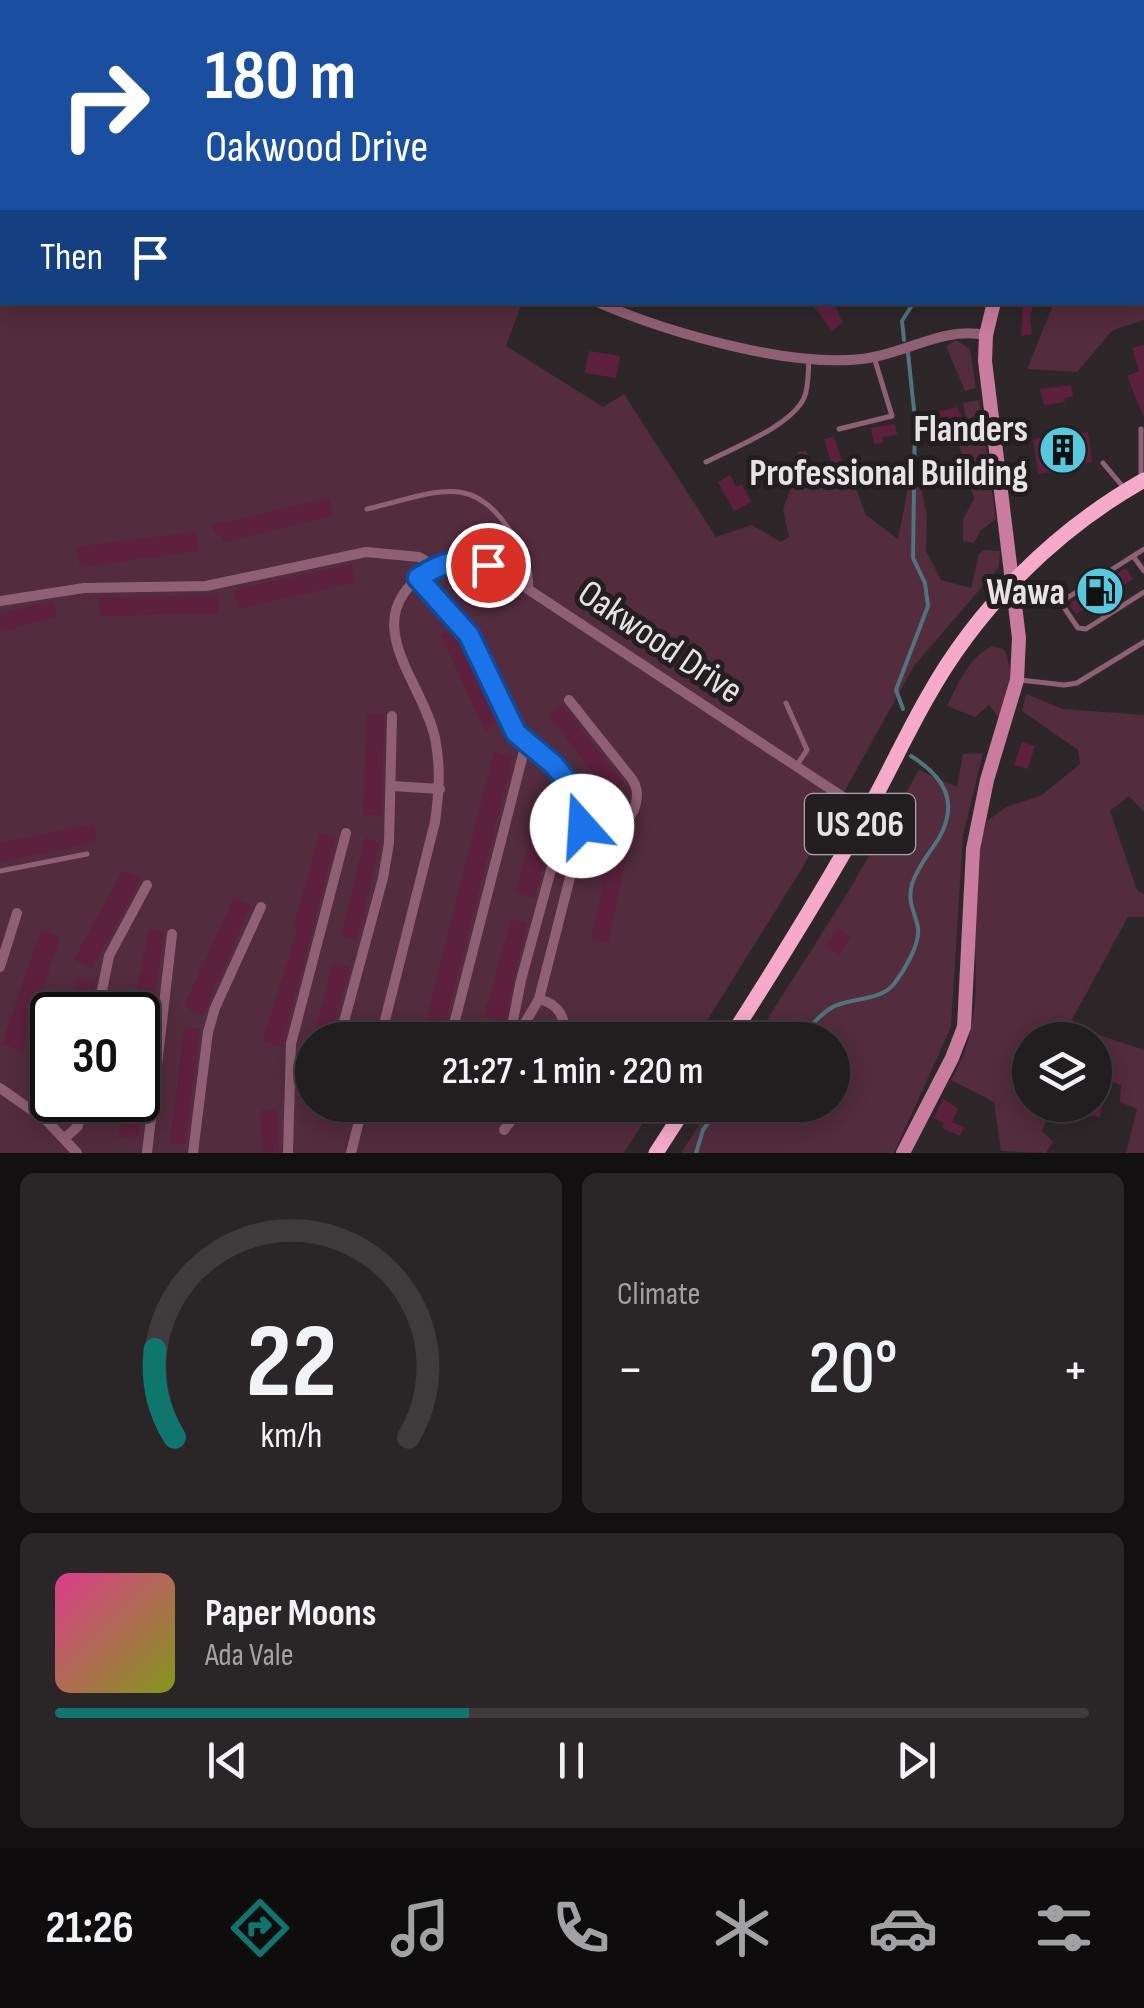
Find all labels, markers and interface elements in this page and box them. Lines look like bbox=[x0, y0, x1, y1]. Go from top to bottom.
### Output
text: 180 m bbox=[205, 35, 356, 119]
icon: right bbox=[40, 40, 170, 170]
text: Oakwood Drive bbox=[205, 120, 428, 175]
icon: arrive bbox=[123, 230, 178, 285]
text: Then bbox=[40, 235, 103, 280]
place label: Flanders Professional Building bbox=[749, 407, 1028, 496]
building icon: Flanders Professional Building bbox=[1037, 424, 1089, 476]
pin bbox=[446, 523, 531, 608]
icon: arrive bbox=[461, 538, 516, 593]
fuel station icon: Wawa bbox=[1074, 565, 1126, 617]
place label: Wawa bbox=[986, 570, 1065, 615]
street label: Oakwood Drive bbox=[569, 571, 751, 714]
position arrow bbox=[530, 774, 634, 878]
road number: US 206 bbox=[805, 794, 915, 854]
speed limit sign: 30 bbox=[30, 992, 160, 1122]
map controls bbox=[1012, 1022, 1112, 1122]
button: layers bbox=[1012, 1022, 1112, 1122]
text: 21:27 · 1 min · 220 m bbox=[442, 1049, 703, 1094]
text: Climate bbox=[617, 1275, 700, 1314]
text: 22 bbox=[245, 1301, 337, 1426]
text: 20° bbox=[808, 1324, 898, 1415]
text: − bbox=[617, 1337, 644, 1404]
text: + bbox=[1062, 1337, 1089, 1404]
text: km/h bbox=[260, 1415, 322, 1458]
text: Paper Moons bbox=[205, 1591, 376, 1636]
text: Ada Vale bbox=[205, 1636, 294, 1675]
icon: previous bbox=[200, 1733, 255, 1788]
icon: pause bbox=[544, 1733, 599, 1788]
icon: next bbox=[889, 1733, 944, 1788]
icon: directions bbox=[225, 1893, 295, 1963]
icon: music bbox=[385, 1893, 455, 1963]
icon: phone bbox=[546, 1893, 616, 1963]
icon: climate bbox=[707, 1893, 777, 1963]
icon: car bbox=[868, 1893, 938, 1963]
icon: filters bbox=[1029, 1893, 1099, 1963]
text: 21:26 bbox=[45, 1901, 134, 1956]

